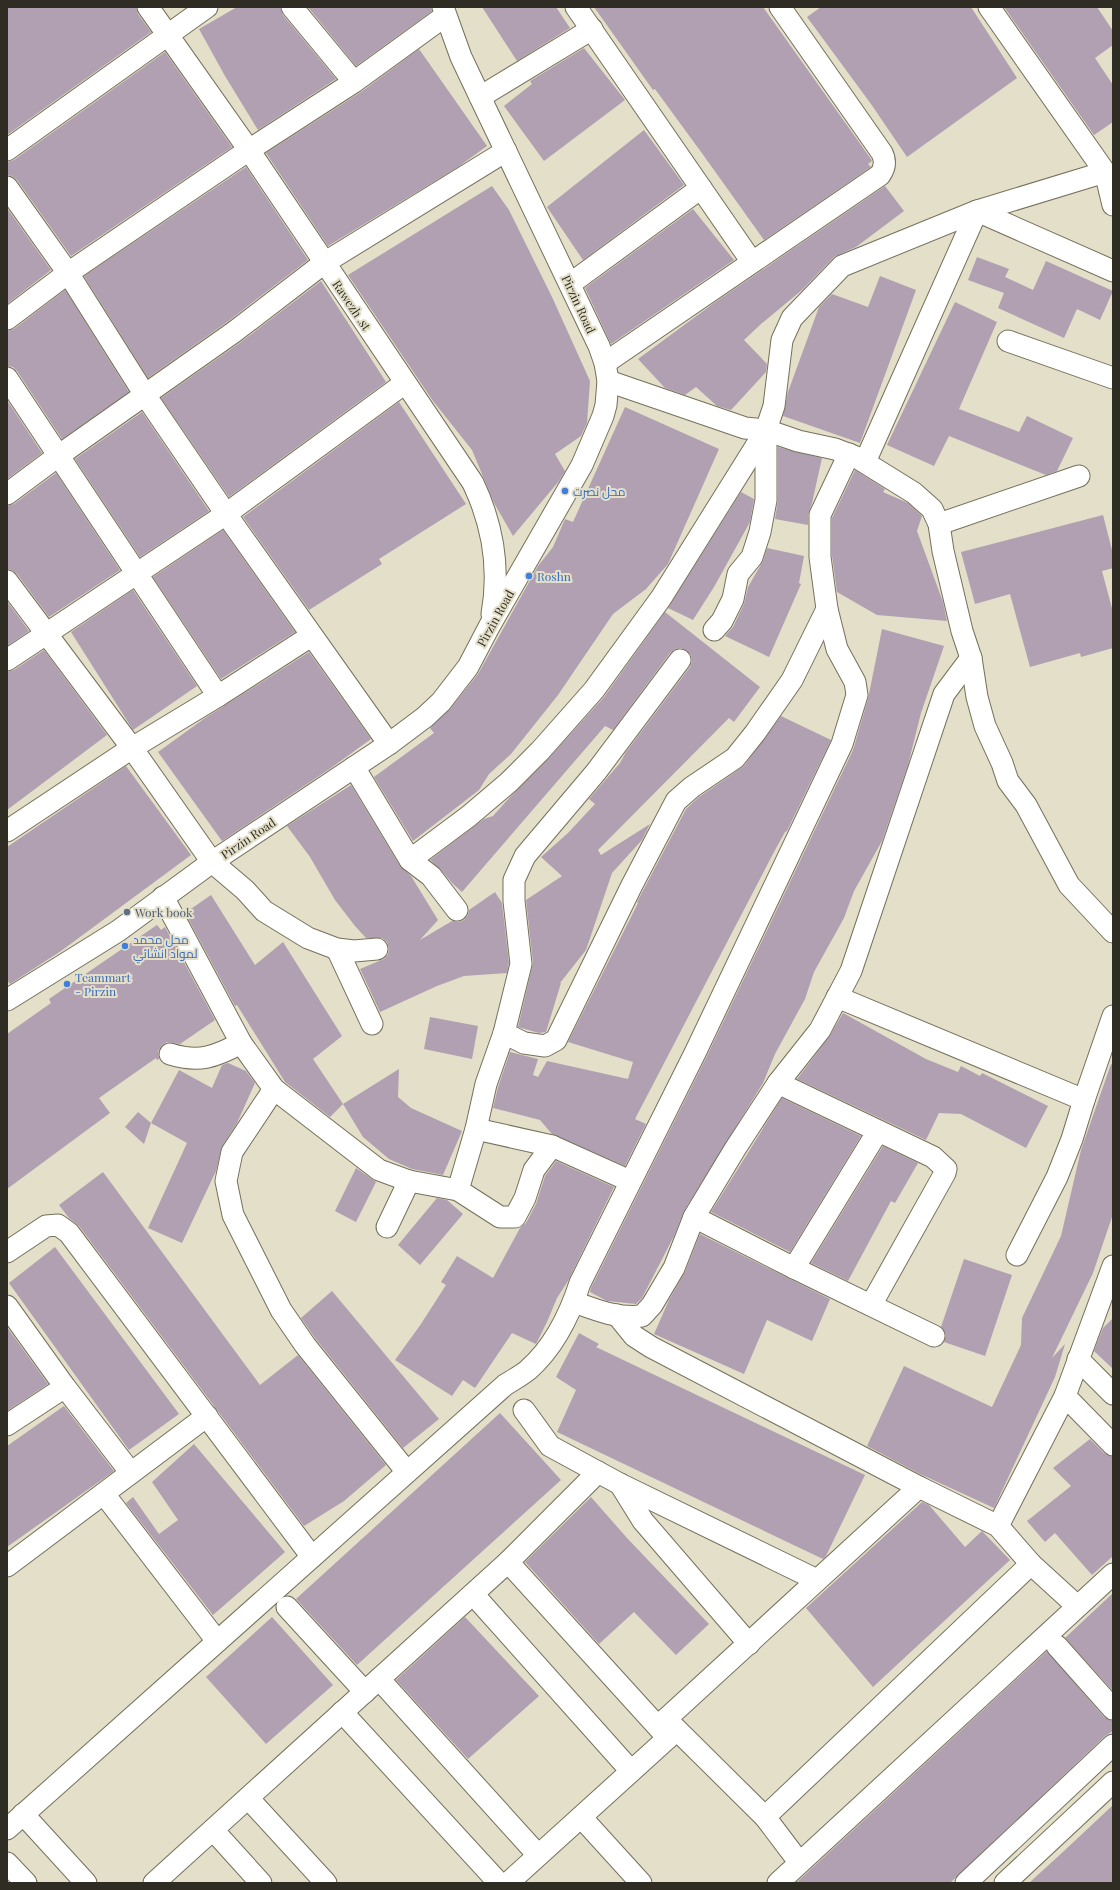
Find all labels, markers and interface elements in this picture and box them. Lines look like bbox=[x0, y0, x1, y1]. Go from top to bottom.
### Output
street label: Pirzin Road bbox=[559, 272, 599, 336]
street label: Rawezh .st bbox=[329, 277, 375, 334]
place label: محل نصرت bbox=[573, 483, 625, 499]
marker: محل نصرت bbox=[560, 486, 570, 496]
place label: Roshn bbox=[537, 568, 571, 584]
marker: Roshn bbox=[524, 571, 534, 581]
street label: Pirzin Road bbox=[473, 587, 517, 649]
street label: Pirzin Road bbox=[218, 814, 278, 862]
place label: Work book bbox=[134, 904, 193, 920]
marker: Work book bbox=[122, 907, 132, 917]
place label: محل محمد لمواد انشائي bbox=[133, 931, 197, 964]
marker: محل محمد لمواد انشائي bbox=[120, 941, 130, 951]
place label: Teammart - Pirzin bbox=[75, 969, 132, 999]
marker: Teammart - Pirzin bbox=[62, 979, 72, 989]

